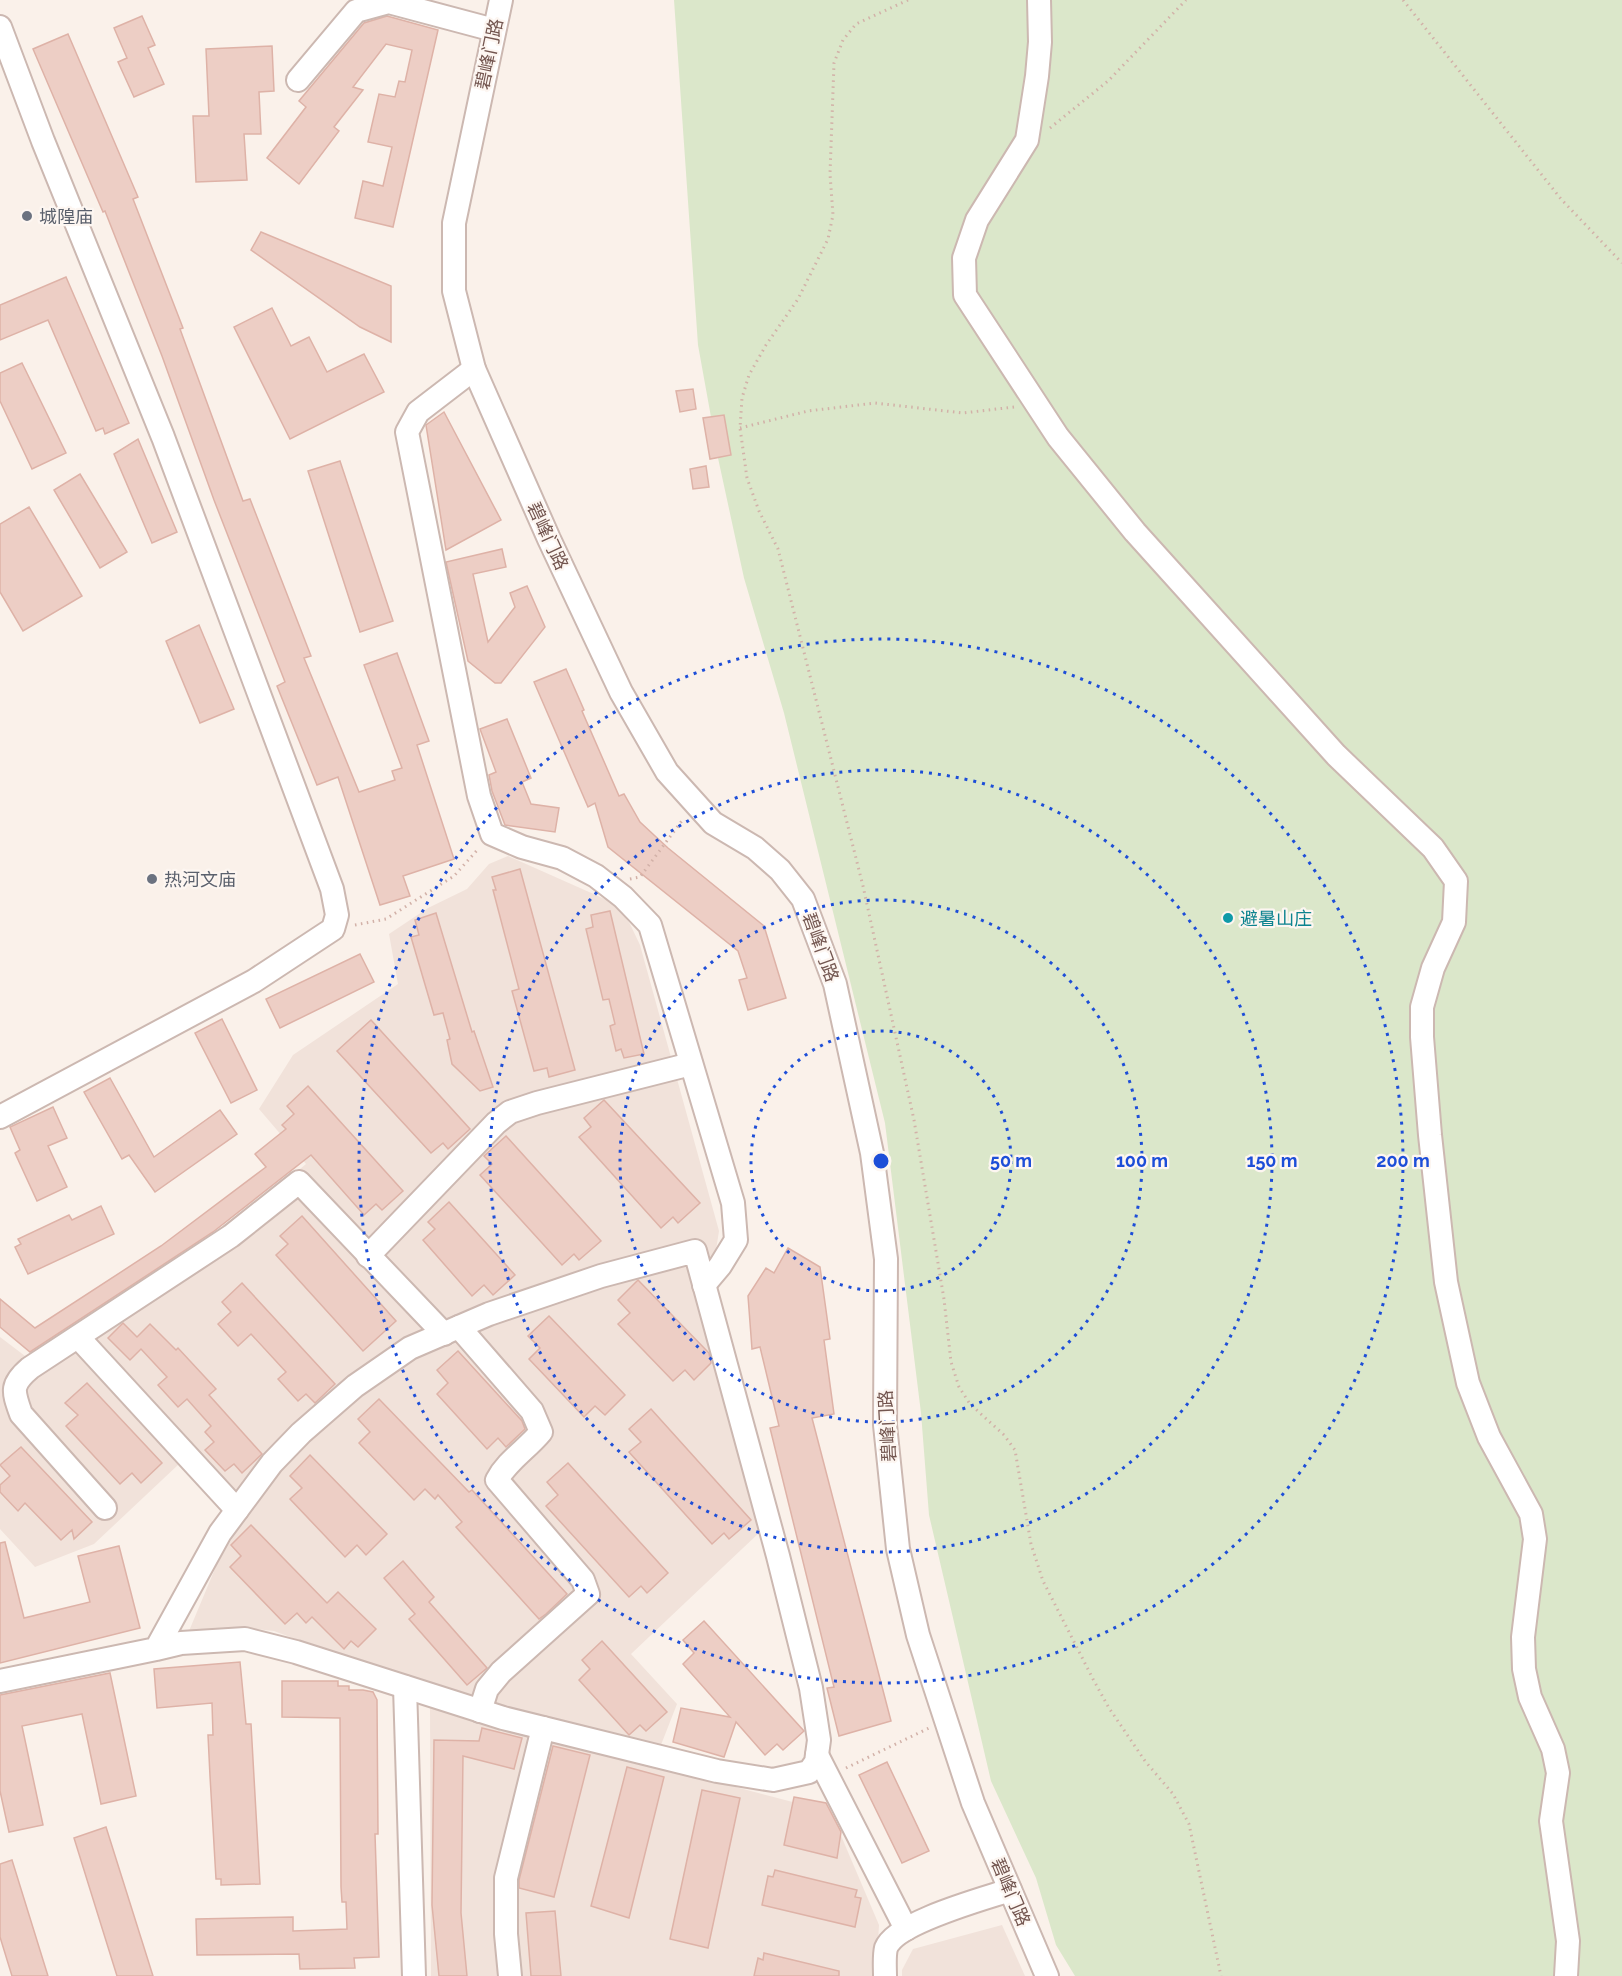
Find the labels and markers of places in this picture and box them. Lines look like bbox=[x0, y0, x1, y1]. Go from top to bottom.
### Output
place label: 城隍庙 bbox=[39, 206, 93, 227]
marker: 城隍庙 bbox=[20, 209, 34, 223]
place label: 热河文庙 bbox=[164, 869, 236, 890]
marker: 热河文庙 bbox=[145, 872, 159, 886]
place label: 避暑山庄 bbox=[1240, 908, 1312, 929]
marker: 避暑山庄 bbox=[1221, 911, 1235, 925]
centre of rings bbox=[871, 1151, 891, 1171]

